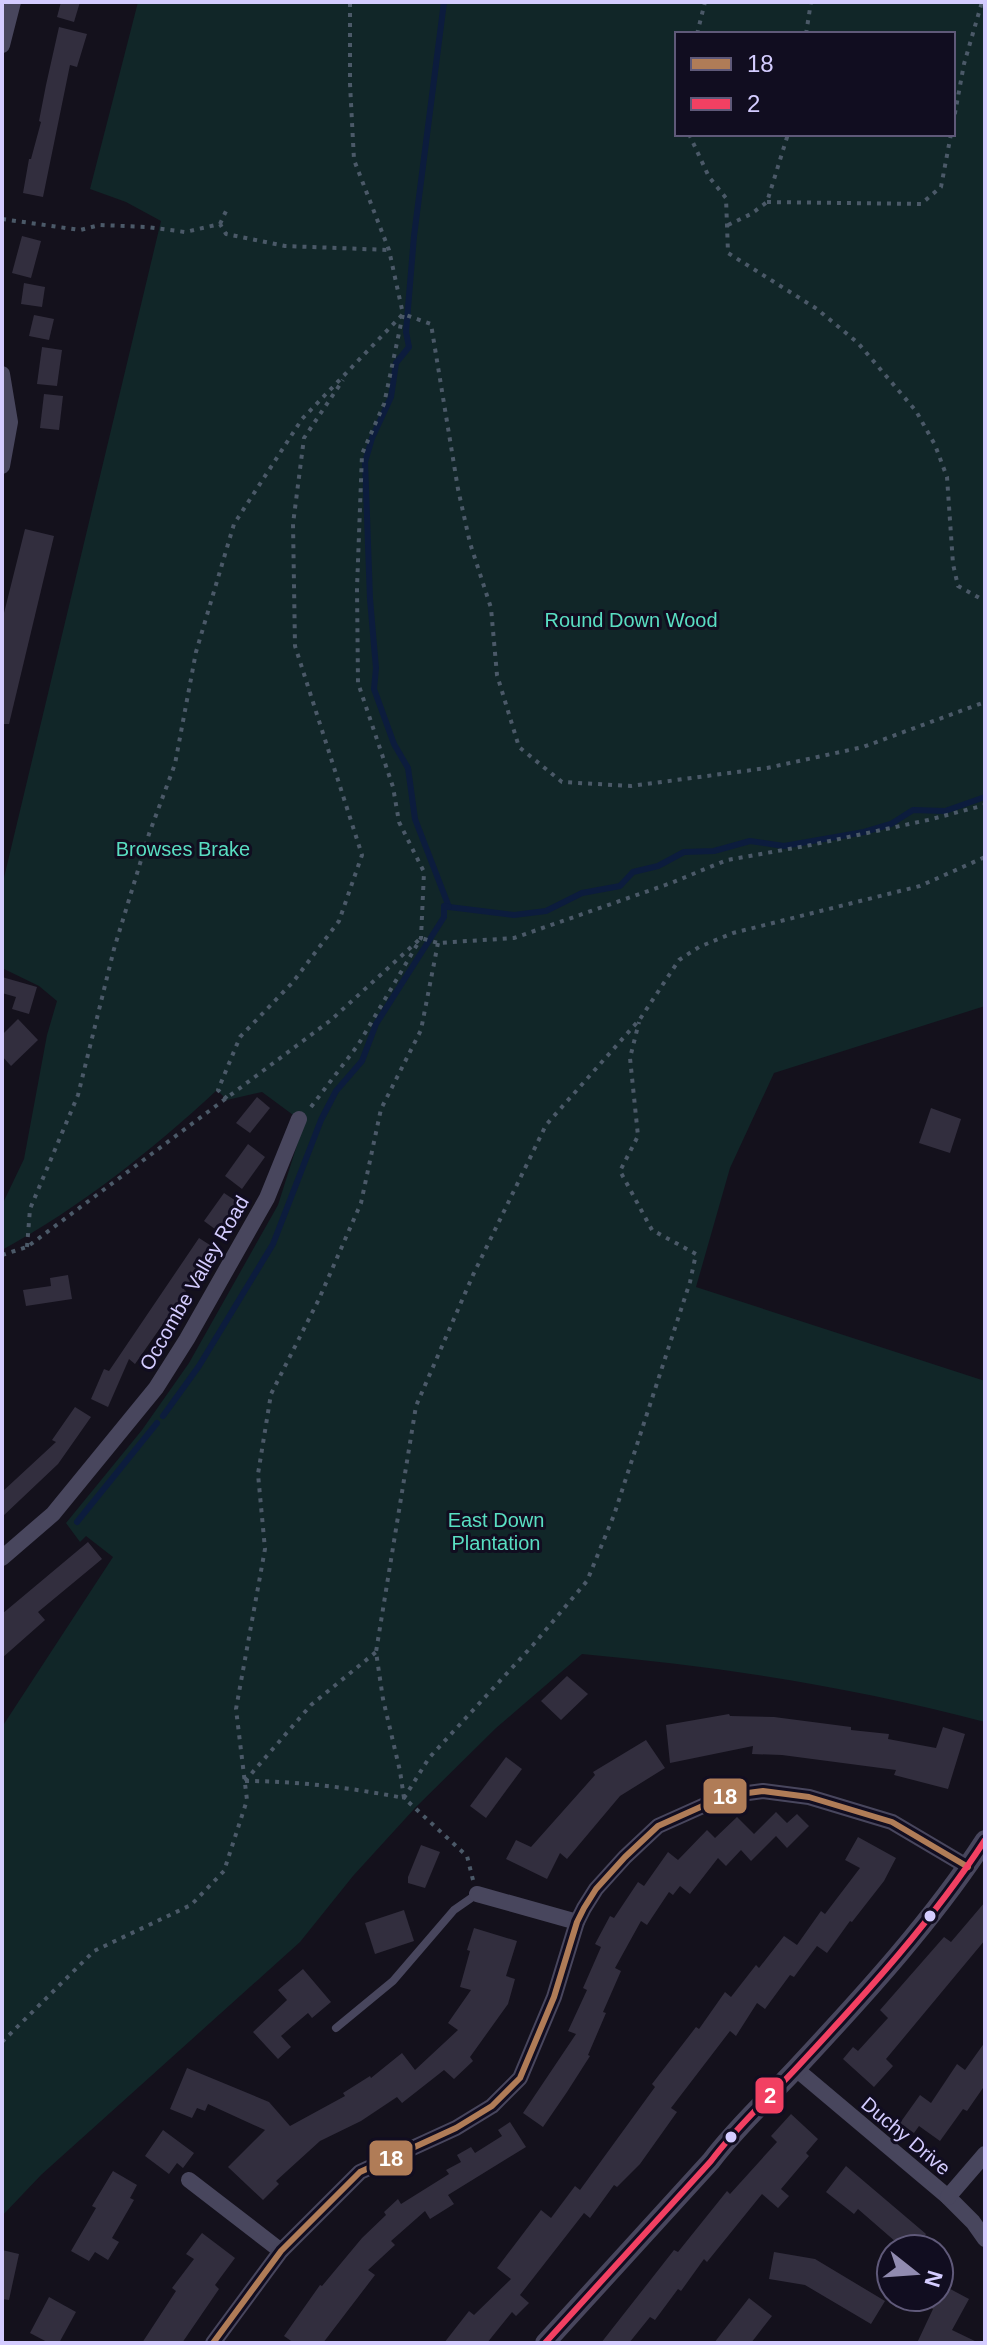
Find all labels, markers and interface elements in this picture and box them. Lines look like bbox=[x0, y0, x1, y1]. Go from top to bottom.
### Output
legend bbox=[675, 32, 955, 136]
text: 18 bbox=[747, 50, 774, 77]
text: 2 bbox=[747, 90, 760, 117]
park label: Round Down Wood bbox=[544, 609, 718, 631]
park label: Browses Brake bbox=[116, 838, 250, 860]
street label: Occombe Valley Road bbox=[135, 1192, 253, 1374]
park label: East Down Plantation bbox=[448, 1509, 544, 1554]
line badge: 18 bbox=[702, 1777, 748, 1815]
text: 18 bbox=[713, 1784, 737, 1809]
unlabelled marker bbox=[922, 1908, 938, 1924]
line badge: 2 bbox=[754, 2076, 785, 2115]
text: 2 bbox=[764, 2083, 776, 2108]
street label: Duchy Drive bbox=[857, 2093, 955, 2179]
unlabelled marker bbox=[723, 2129, 739, 2145]
line badge: 18 bbox=[368, 2139, 414, 2177]
text: 18 bbox=[379, 2146, 403, 2171]
north arrow bbox=[875, 2233, 955, 2313]
text: N bbox=[919, 2267, 948, 2290]

